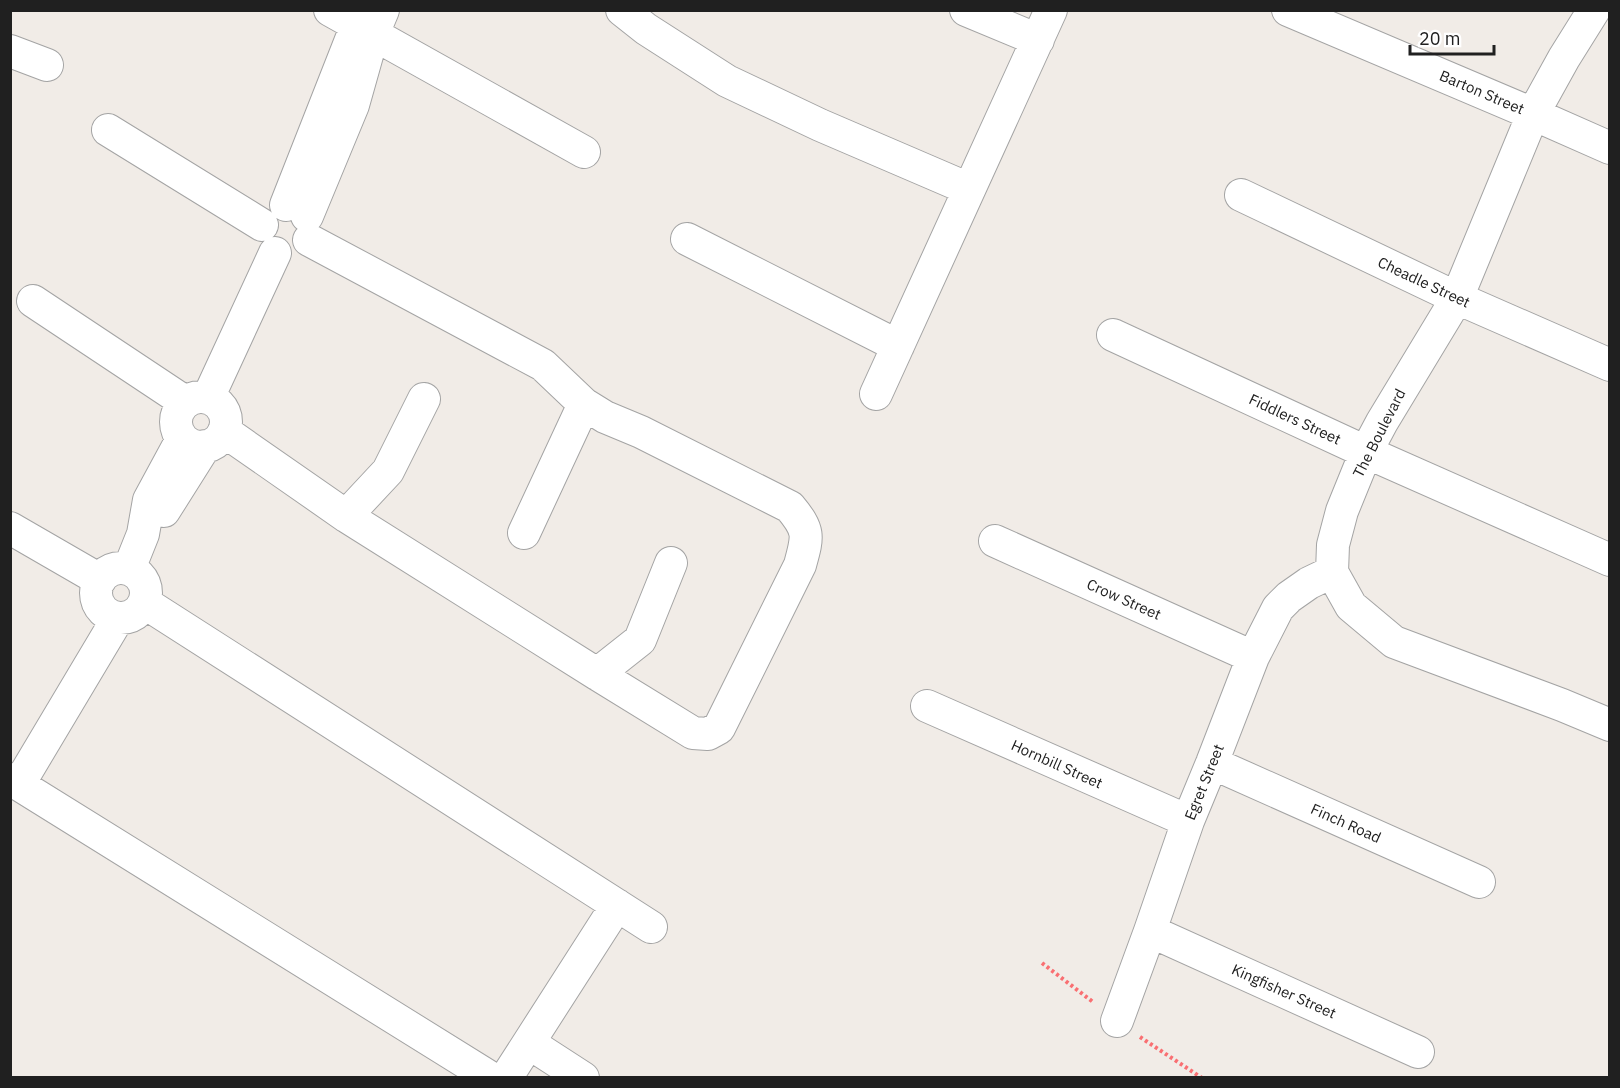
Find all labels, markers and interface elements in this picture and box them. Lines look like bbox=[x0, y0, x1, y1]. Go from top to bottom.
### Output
scale bar bbox=[1410, 18, 1494, 56]
text: 20 m bbox=[1419, 27, 1461, 50]
street label: Barton Street bbox=[1437, 66, 1527, 118]
street label: Cheadle Street bbox=[1375, 252, 1473, 312]
street label: The Boulevard bbox=[1348, 385, 1410, 481]
street label: Fiddlers Street bbox=[1246, 389, 1344, 449]
street label: Crow Street bbox=[1084, 574, 1164, 624]
street label: Hornbill Street bbox=[1008, 735, 1106, 793]
street label: Egret Street bbox=[1180, 741, 1228, 823]
street label: Finch Road bbox=[1308, 799, 1384, 847]
street label: Kingfisher Street bbox=[1229, 959, 1339, 1023]

